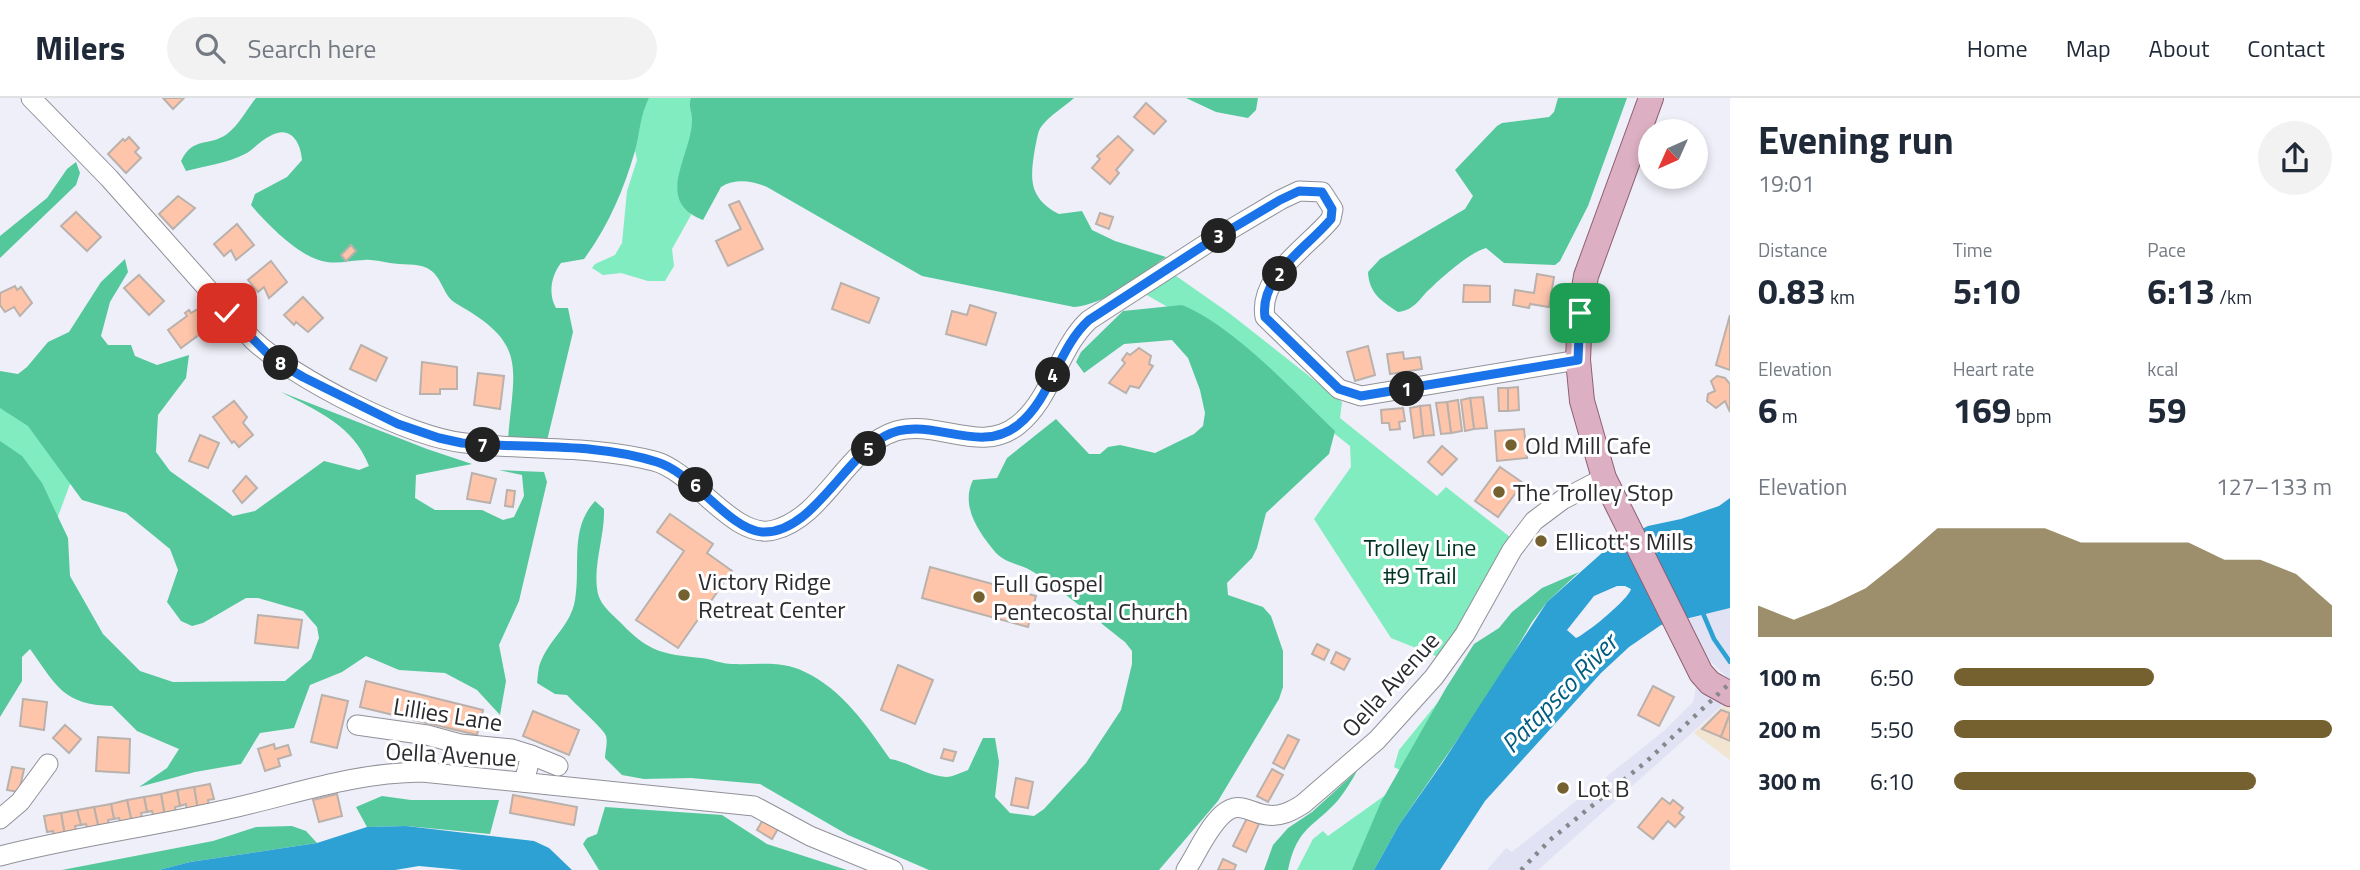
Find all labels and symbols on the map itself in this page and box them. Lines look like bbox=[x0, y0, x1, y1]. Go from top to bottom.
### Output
north arrow bbox=[1638, 119, 1708, 189]
pin: 3 bbox=[1202, 218, 1236, 254]
pin: 2 bbox=[1262, 256, 1298, 292]
pin bbox=[197, 283, 257, 343]
pin bbox=[1550, 283, 1610, 343]
pin: 8 bbox=[264, 345, 298, 380]
pin: 4 bbox=[1036, 358, 1070, 392]
pin: 1 bbox=[1390, 372, 1424, 406]
place label: Old Mill Cafe bbox=[1525, 427, 1651, 463]
pin: 7 bbox=[466, 428, 500, 462]
pin: 5 bbox=[852, 432, 886, 466]
marker: Old Mill Cafe bbox=[1503, 437, 1519, 453]
pin: 6 bbox=[678, 468, 714, 502]
place label: The Trolley Stop bbox=[1513, 474, 1674, 510]
marker: The Trolley Stop bbox=[1491, 484, 1507, 500]
place label: Ellicott's Mills bbox=[1555, 523, 1693, 559]
park label: Trolley Line #9 Trail bbox=[1364, 529, 1476, 593]
marker: Ellicott's Mills bbox=[1533, 533, 1549, 549]
place label: Victory Ridge Retreat Center bbox=[698, 563, 846, 627]
place label: Full Gospel Pentecostal Church bbox=[993, 565, 1188, 629]
marker: Victory Ridge Retreat Center bbox=[676, 587, 692, 603]
marker: Full Gospel Pentecostal Church bbox=[971, 589, 987, 605]
water label: Patapsco River bbox=[1492, 622, 1628, 762]
street label: Oella Avenue bbox=[1333, 623, 1447, 745]
street label: Lillies Lane bbox=[391, 688, 505, 740]
street label: Oella Avenue bbox=[384, 733, 518, 775]
place label: Lot B bbox=[1577, 770, 1629, 806]
marker: Lot B bbox=[1555, 780, 1571, 796]

